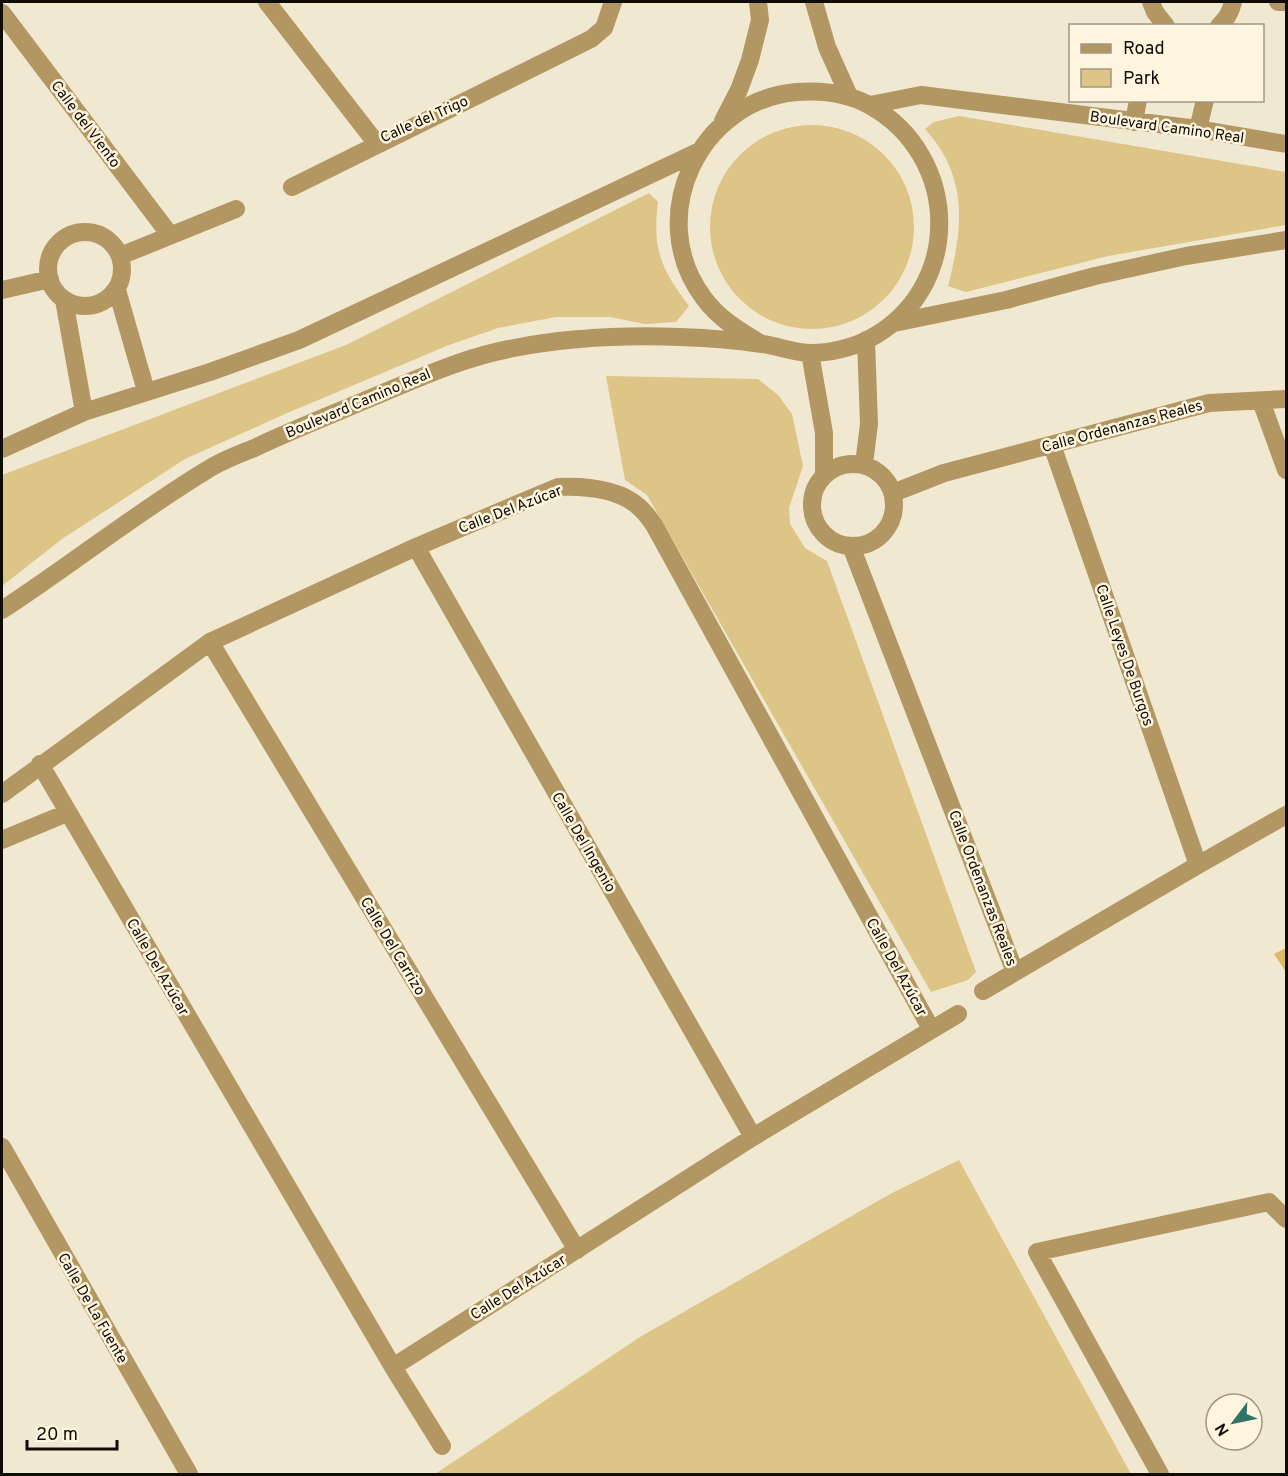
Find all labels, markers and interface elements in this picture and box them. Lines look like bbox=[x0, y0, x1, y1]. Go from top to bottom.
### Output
legend bbox=[1069, 24, 1264, 102]
text: Road bbox=[1123, 38, 1165, 61]
text: Park bbox=[1123, 68, 1160, 91]
street label: Calle del Viento bbox=[46, 78, 124, 172]
street label: Calle del Trigo bbox=[378, 93, 471, 148]
street label: Boulevard Camino Real bbox=[1088, 108, 1245, 149]
street label: Boulevard Camino Real bbox=[283, 365, 434, 444]
street label: Calle Ordenanzas Reales bbox=[1040, 397, 1205, 458]
street label: Calle Del Azúcar bbox=[456, 482, 565, 539]
street label: Calle Leyes De Burgos bbox=[1090, 582, 1157, 729]
street label: Calle Del Ingenio bbox=[546, 789, 619, 896]
street label: Calle Ordenanzas Reales bbox=[943, 808, 1020, 969]
street label: Calle Del Carrizo bbox=[355, 894, 429, 999]
street label: Calle Del Azúcar bbox=[861, 915, 931, 1020]
street label: Calle Del Azúcar bbox=[121, 916, 192, 1020]
street label: Calle De La Fuente bbox=[52, 1250, 131, 1368]
street label: Calle Del Azúcar bbox=[467, 1251, 570, 1325]
north arrow bbox=[1204, 1392, 1264, 1452]
scale bar bbox=[27, 1413, 117, 1451]
text: N bbox=[1211, 1419, 1235, 1439]
text: 20 m bbox=[36, 1424, 78, 1447]

